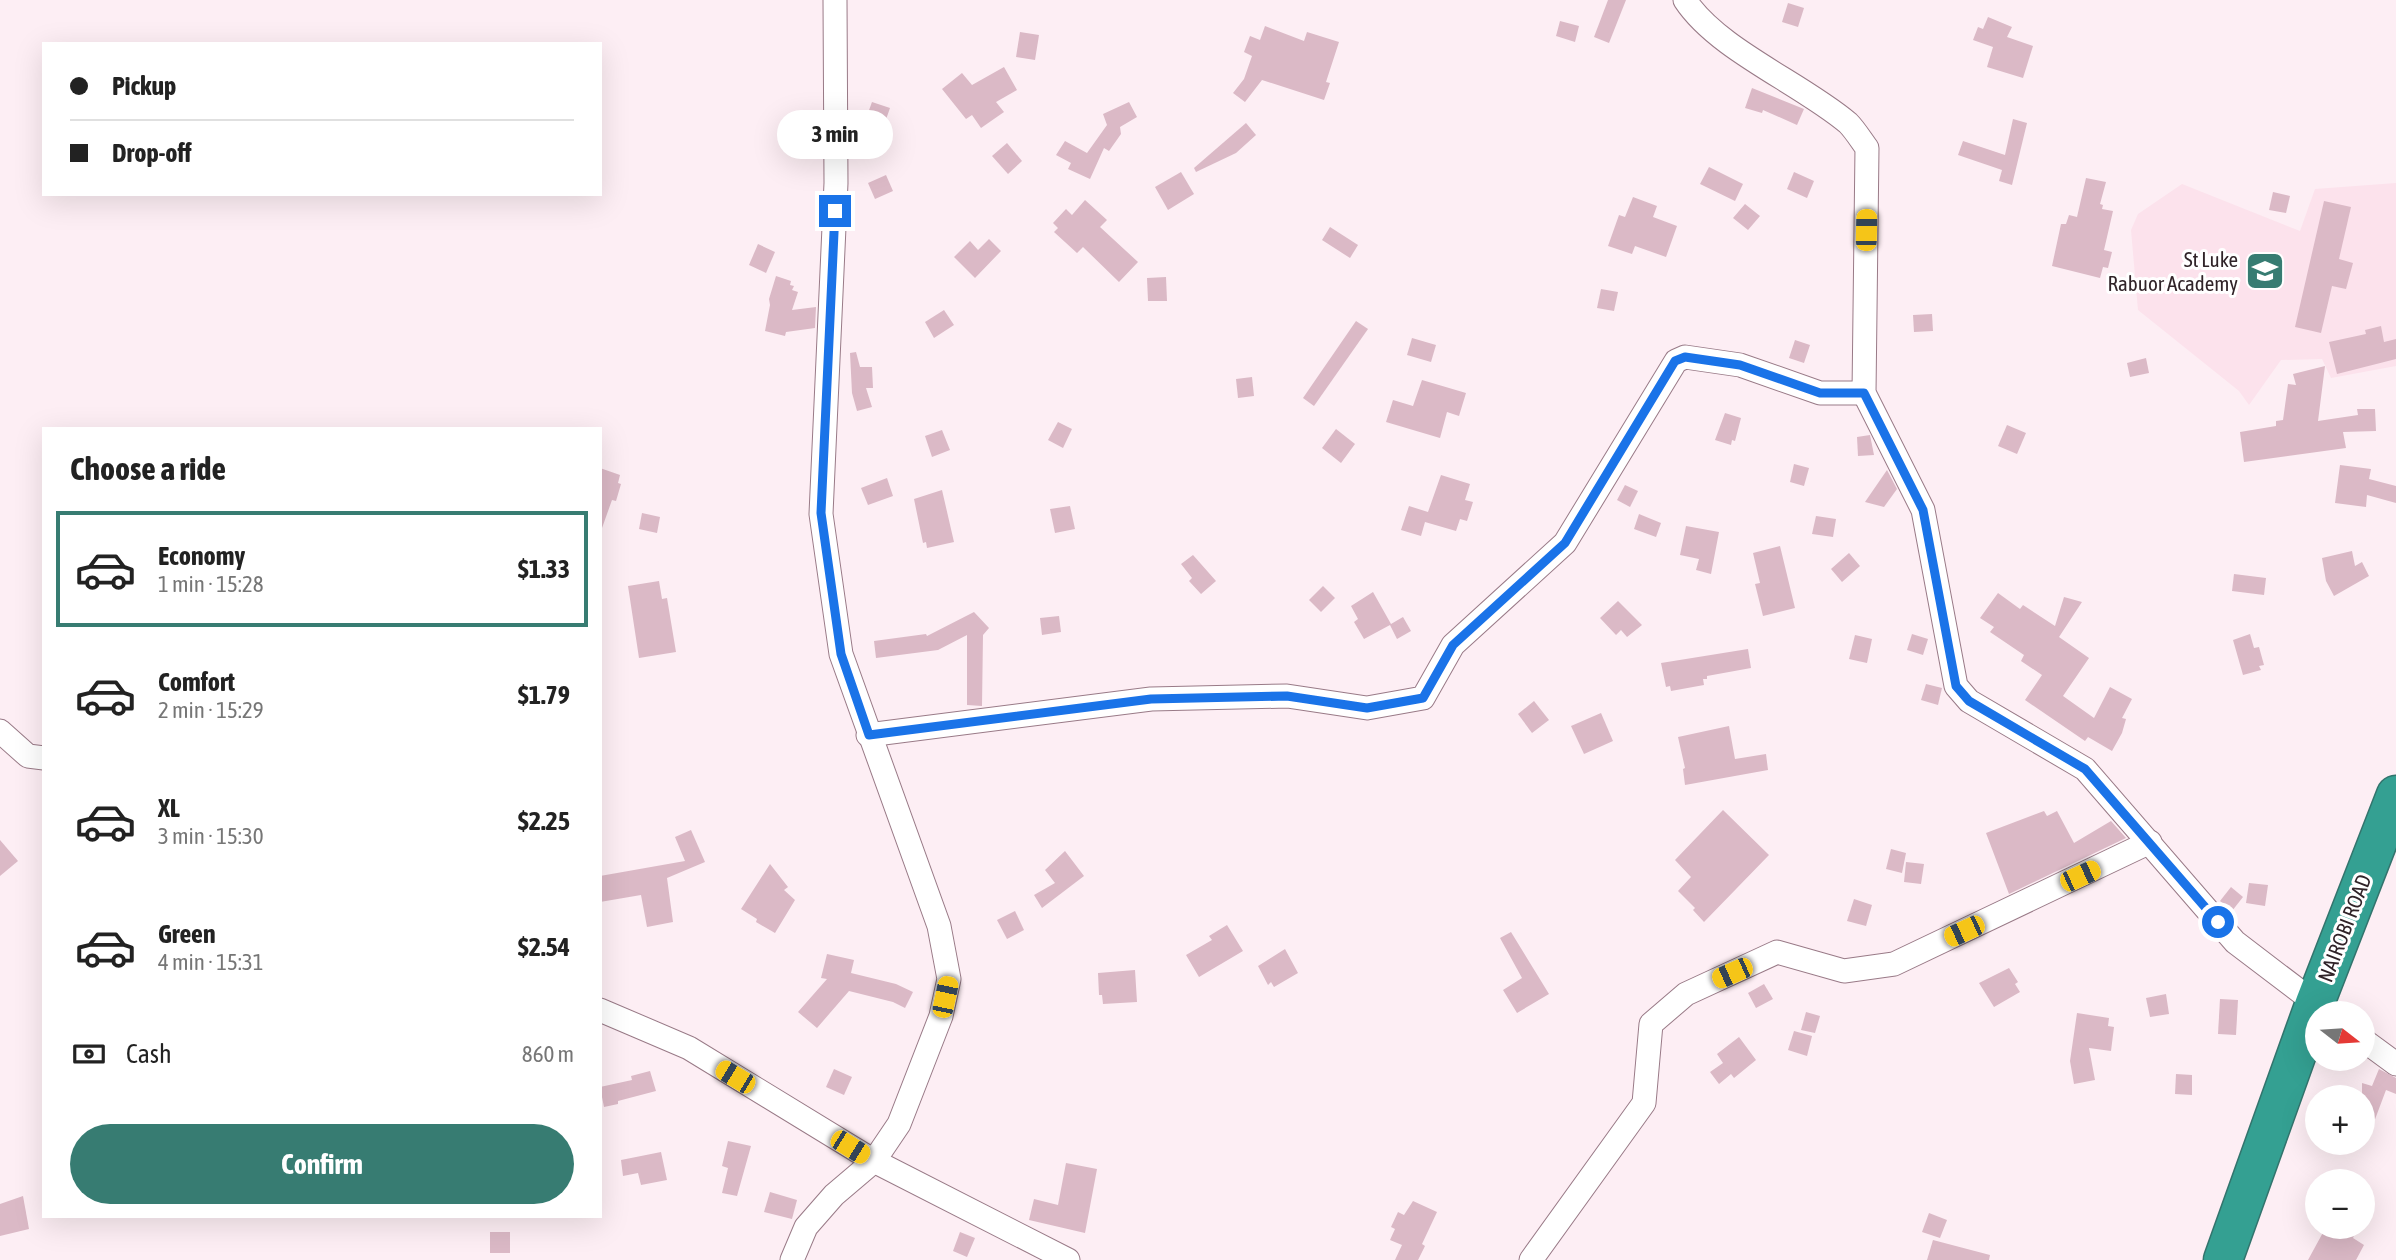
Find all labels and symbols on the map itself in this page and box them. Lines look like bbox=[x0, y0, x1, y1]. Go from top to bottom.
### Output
callout: 3 min bbox=[777, 110, 893, 158]
route end bbox=[819, 195, 851, 227]
car bbox=[1856, 209, 1877, 251]
place label: St Luke Rabuor Academy bbox=[2108, 247, 2238, 295]
school or university icon: St Luke Rabuor Academy bbox=[2244, 250, 2286, 292]
car bbox=[2057, 858, 2104, 894]
street label: NAIROBI ROAD bbox=[2312, 871, 2376, 985]
route start bbox=[2202, 906, 2234, 938]
car bbox=[1941, 913, 1988, 949]
car bbox=[1709, 955, 1756, 991]
car bbox=[931, 974, 960, 1020]
north arrow bbox=[2305, 1001, 2375, 1071]
car bbox=[712, 1057, 759, 1097]
car bbox=[827, 1127, 874, 1167]

